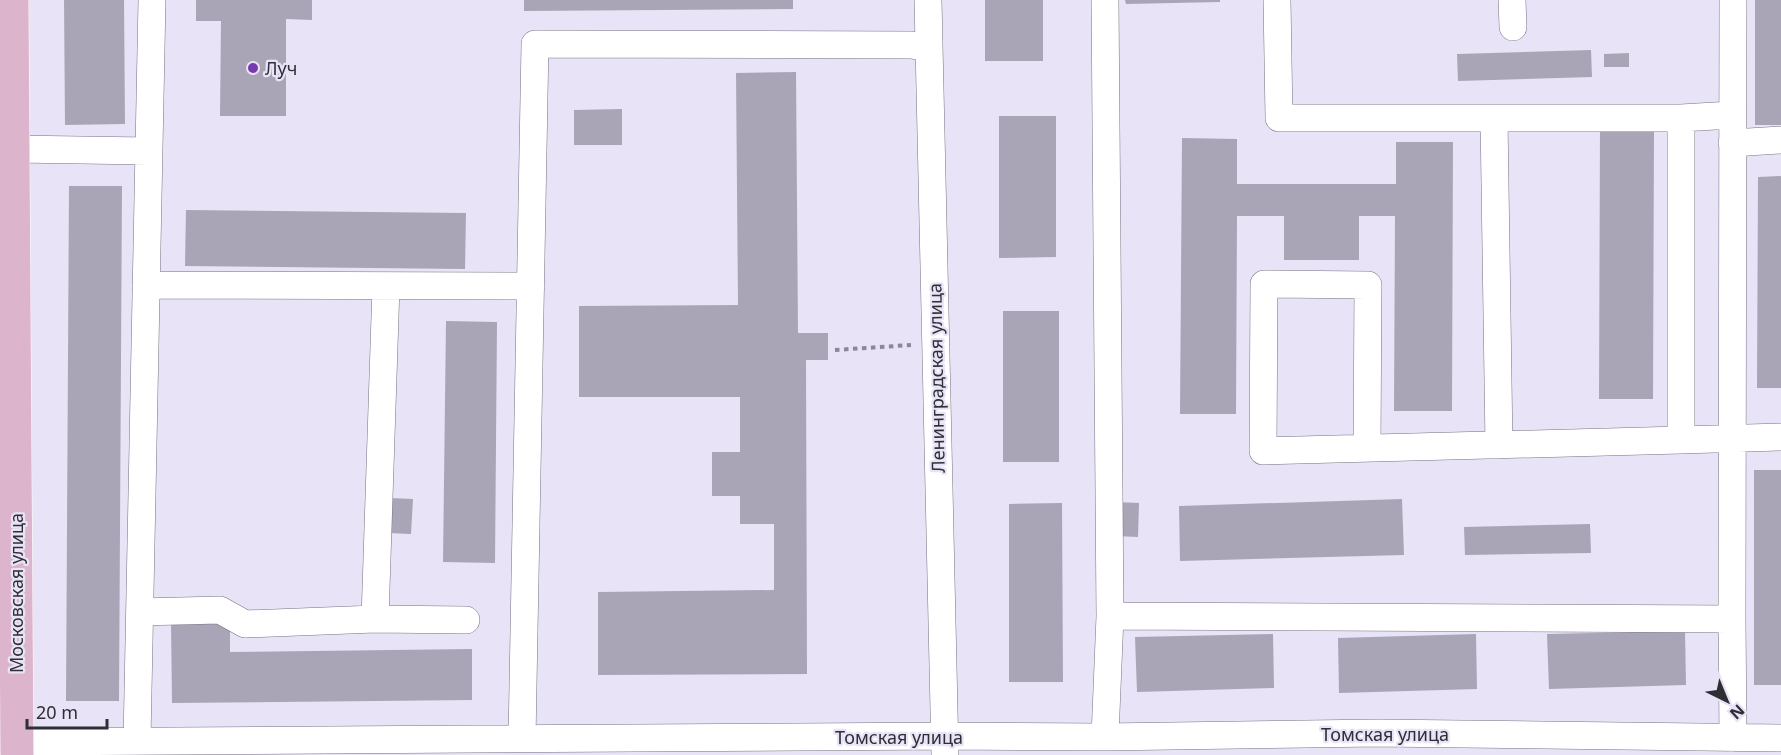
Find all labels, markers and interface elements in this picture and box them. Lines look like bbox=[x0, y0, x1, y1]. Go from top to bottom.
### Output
place label: Луч bbox=[265, 56, 297, 80]
marker: Луч bbox=[246, 61, 260, 75]
street label: Ленинградская улица bbox=[922, 283, 950, 473]
street label: Московская улица bbox=[4, 513, 28, 673]
north arrow bbox=[1697, 671, 1757, 731]
scale bar bbox=[27, 692, 106, 730]
text: N bbox=[1725, 699, 1749, 724]
text: 20 m bbox=[36, 700, 78, 724]
street label: Томская улица bbox=[1321, 722, 1449, 746]
street label: Томская улица bbox=[835, 725, 963, 749]

